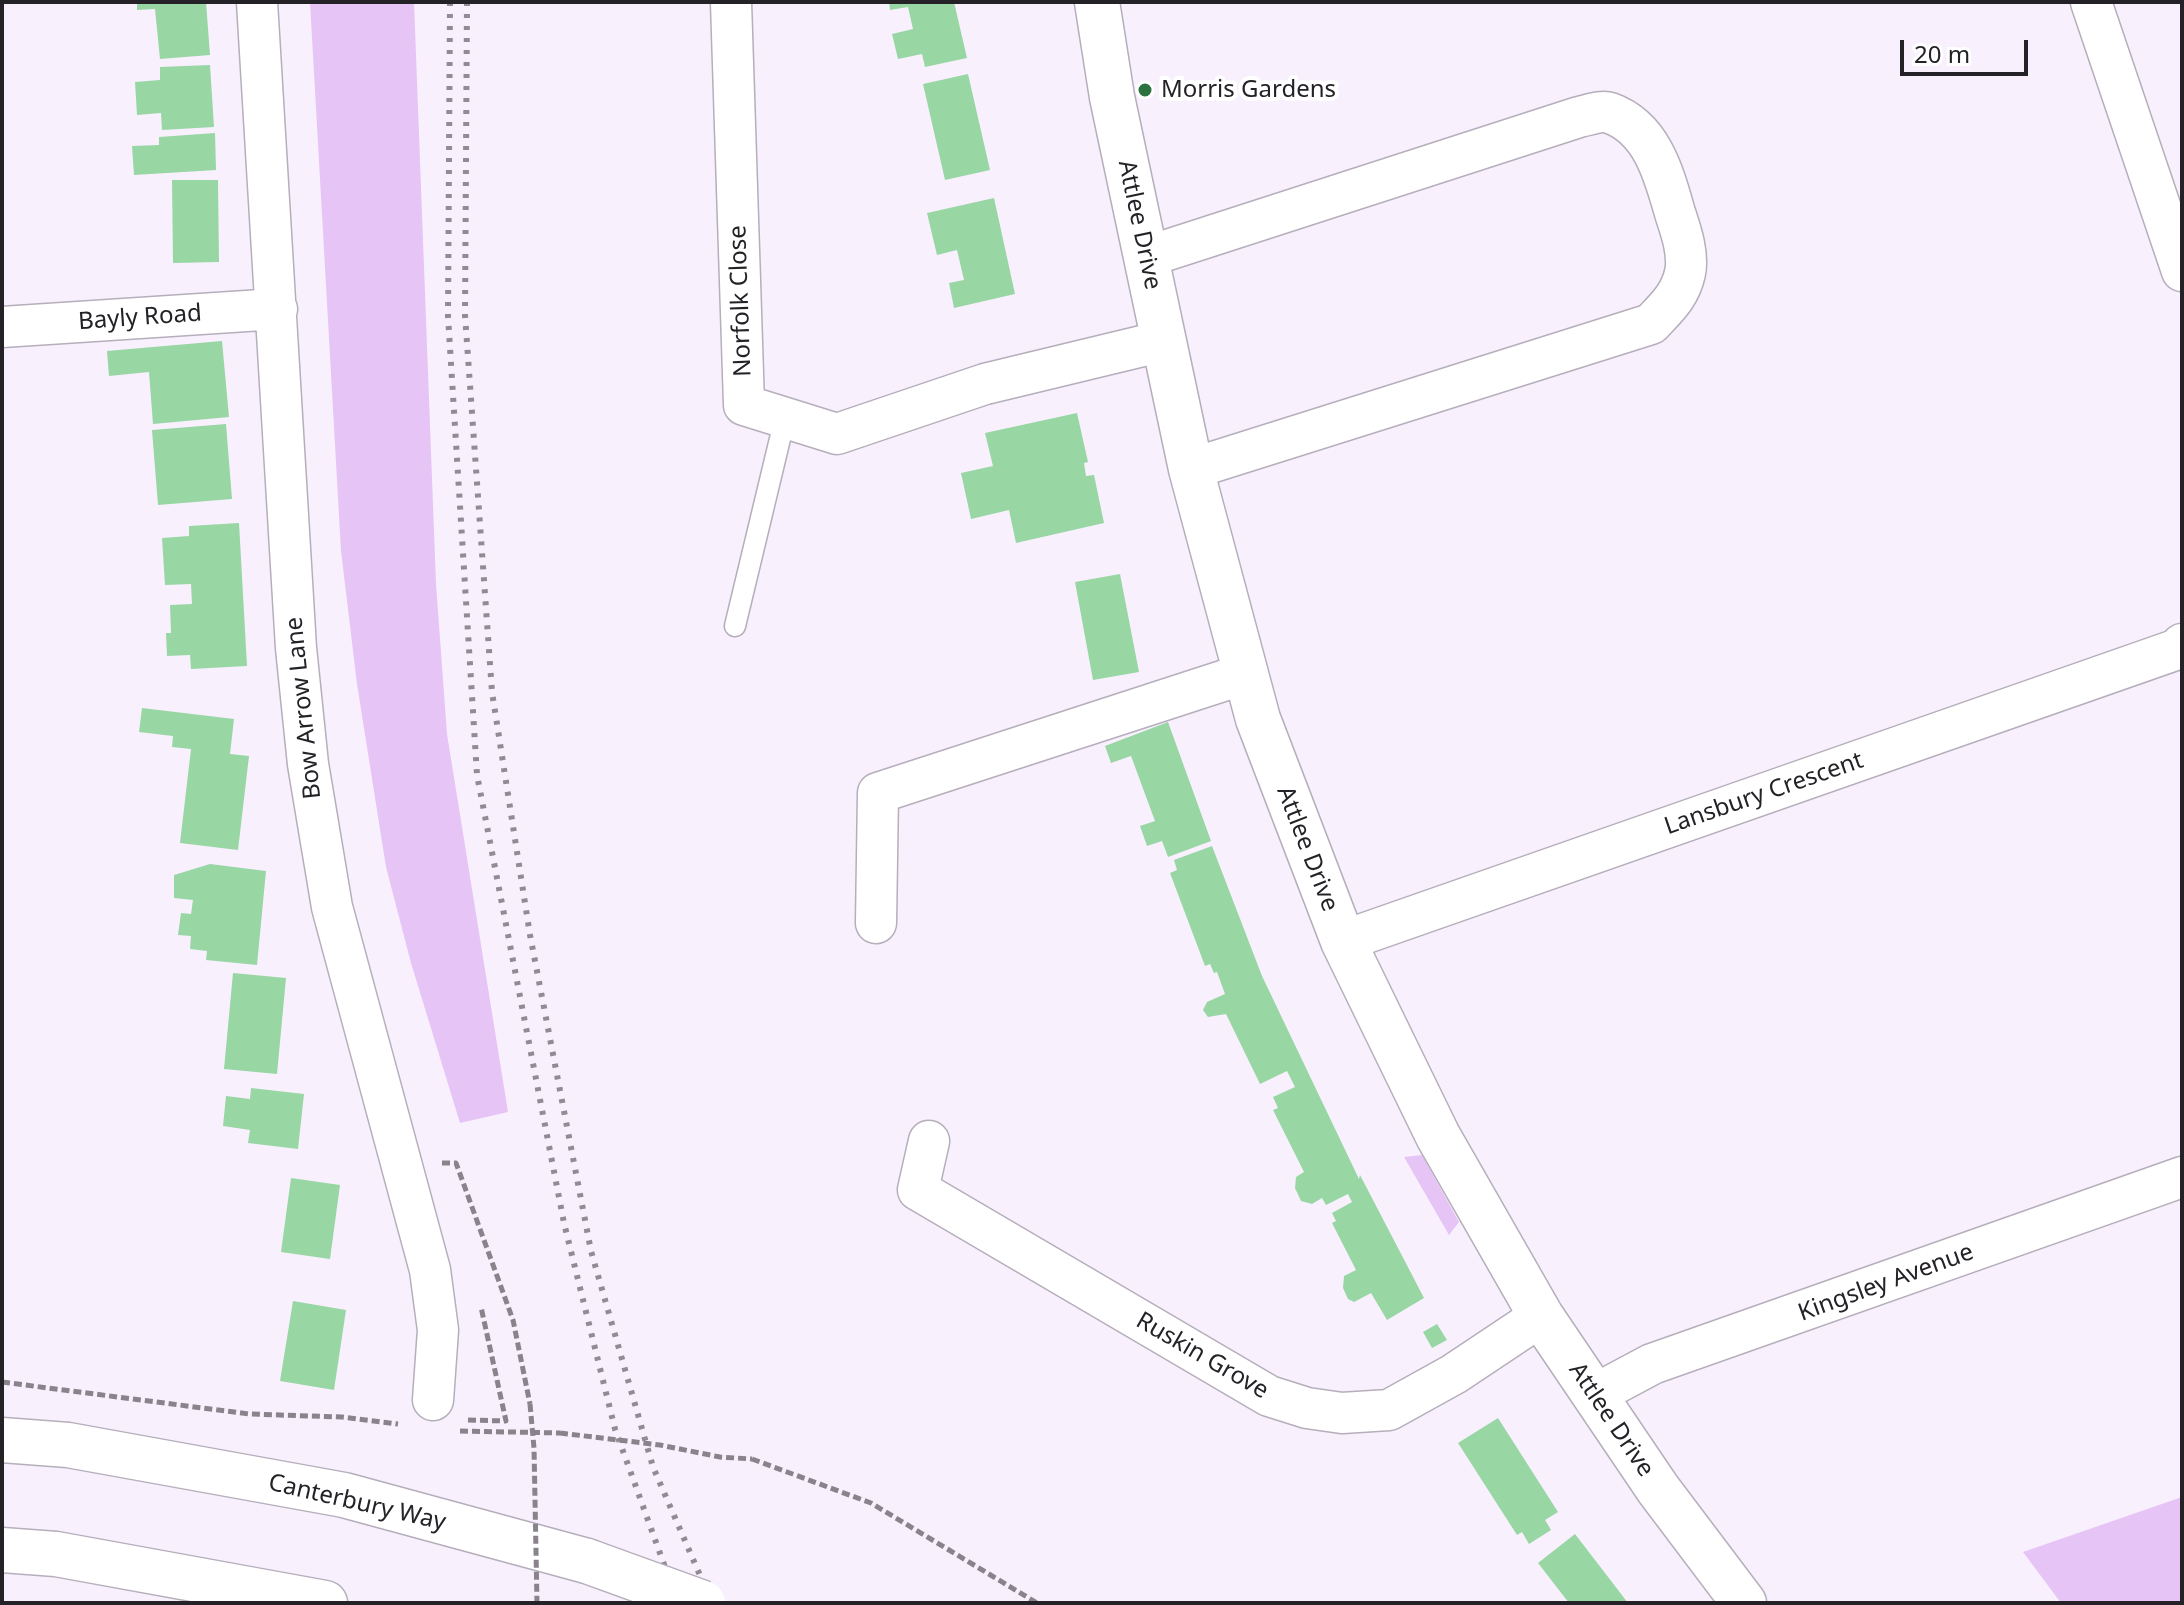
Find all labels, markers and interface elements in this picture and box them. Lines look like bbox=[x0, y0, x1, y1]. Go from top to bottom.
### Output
scale bar bbox=[1904, 24, 2032, 74]
text: 20 m bbox=[1914, 37, 1970, 70]
place label: Morris Gardens bbox=[1161, 76, 1336, 104]
marker: Morris Gardens bbox=[1136, 81, 1154, 99]
street label: Attlee Drive bbox=[1111, 158, 1167, 292]
street label: Norfolk Close bbox=[724, 225, 758, 377]
street label: Bayly Road bbox=[77, 299, 203, 337]
street label: Bow Arrow Lane bbox=[280, 616, 328, 800]
street label: Lansbury Crescent bbox=[1661, 746, 1867, 842]
street label: Attlee Drive bbox=[1270, 782, 1344, 916]
street label: Kingsley Avenue bbox=[1795, 1238, 1977, 1328]
street label: Ruskin Grove bbox=[1131, 1307, 1273, 1405]
street label: Attlee Drive bbox=[1562, 1357, 1660, 1483]
street label: Canterbury Way bbox=[266, 1469, 448, 1537]

